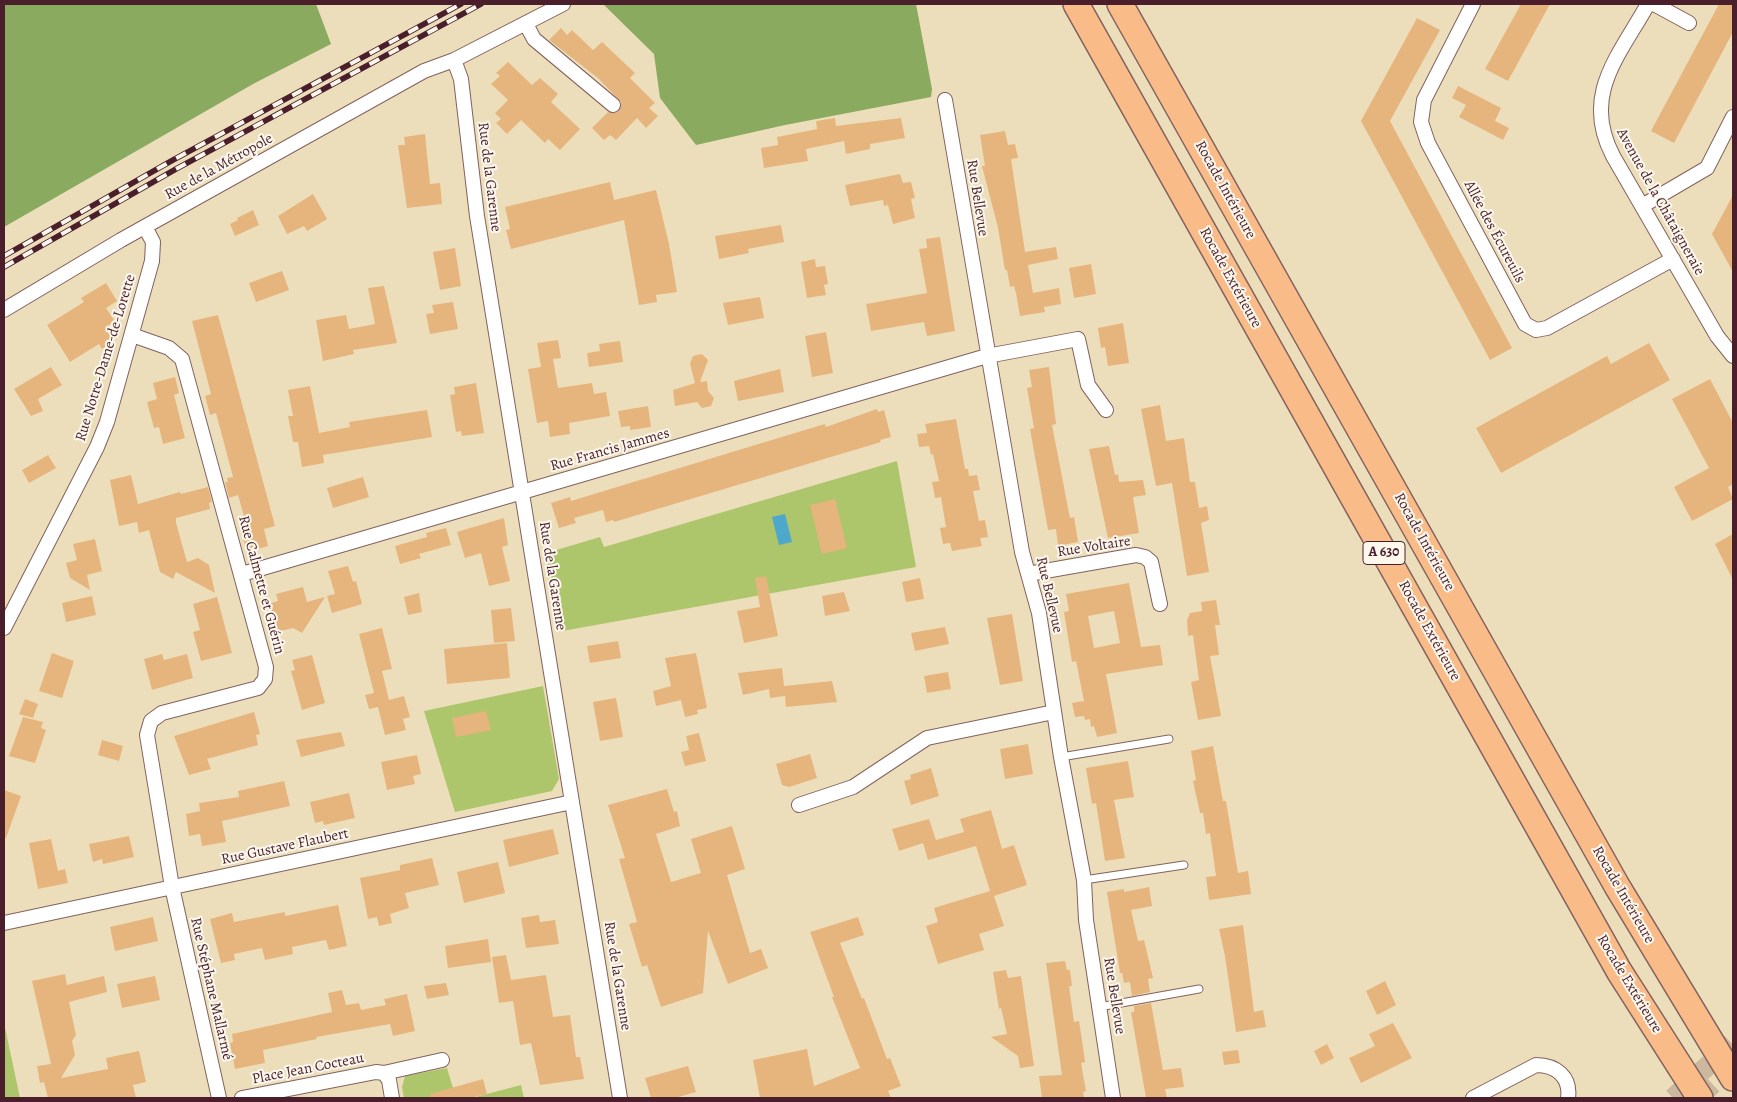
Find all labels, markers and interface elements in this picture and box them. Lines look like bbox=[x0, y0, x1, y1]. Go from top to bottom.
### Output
street label: Rue de la Garenne bbox=[473, 121, 505, 233]
street label: Avenue de la Châtaigneraie bbox=[1612, 125, 1708, 279]
street label: Rue de la Métropole bbox=[162, 130, 276, 204]
street label: Rocade Intérieure bbox=[1191, 138, 1259, 242]
street label: Rue Bellevue bbox=[962, 158, 992, 238]
street label: Allée des Écureuils bbox=[1459, 178, 1529, 286]
street label: Rocade Extérieure bbox=[1195, 225, 1265, 331]
street label: Rue Notre-Dame-de-Lorette bbox=[72, 272, 140, 444]
street label: Rue Francis Jammes bbox=[548, 424, 672, 476]
street label: Rocade Intérieure bbox=[1390, 490, 1458, 594]
street label: Rue Calmette et Guérin bbox=[234, 514, 288, 656]
street label: Rue de la Garenne bbox=[534, 520, 570, 632]
street label: Rue Voltaire bbox=[1056, 532, 1132, 562]
road number: A 630 bbox=[1363, 542, 1405, 564]
street label: Rue Bellevue bbox=[1032, 555, 1066, 635]
street label: Rocade Extérieure bbox=[1394, 578, 1464, 684]
street label: Rue Gustave Flaubert bbox=[220, 825, 350, 869]
street label: Rocade Intérieure bbox=[1588, 843, 1658, 947]
street label: Rue Stéphane Mallarmé bbox=[186, 916, 236, 1062]
street label: Rue de la Garenne bbox=[599, 920, 635, 1032]
street label: Rocade Extérieure bbox=[1592, 931, 1666, 1037]
street label: Rue Bellevue bbox=[1099, 956, 1129, 1036]
street label: Place Jean Cocteau bbox=[251, 1049, 365, 1089]

